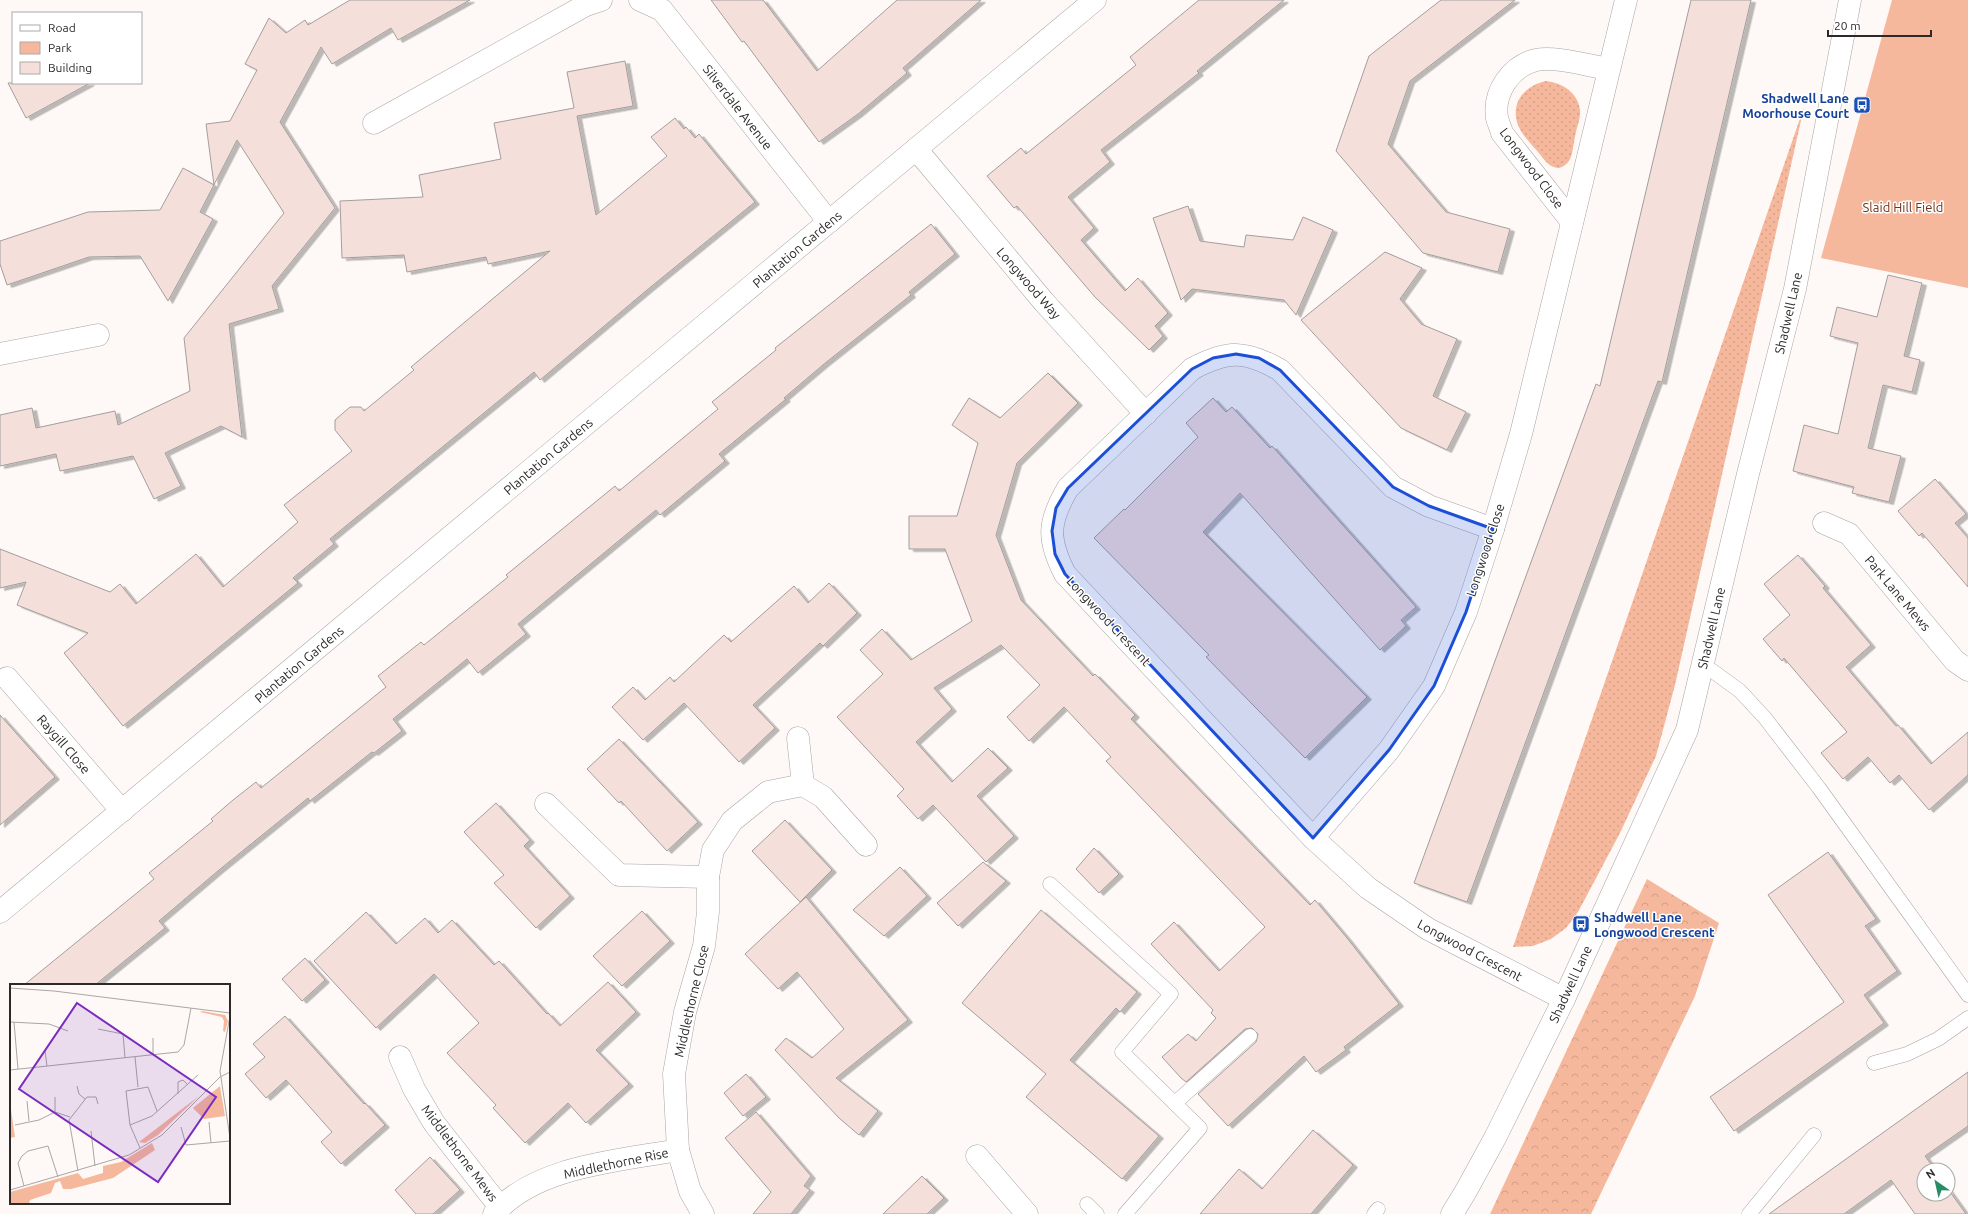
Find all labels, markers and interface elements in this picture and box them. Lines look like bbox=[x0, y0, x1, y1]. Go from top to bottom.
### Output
legend bbox=[12, 12, 142, 84]
scale bar bbox=[1828, 12, 1931, 38]
text: 20 m bbox=[1834, 19, 1861, 32]
text: Road bbox=[48, 21, 76, 34]
text: Park bbox=[48, 41, 72, 54]
text: Building bbox=[48, 61, 92, 74]
street label: Silverdale Avenue bbox=[701, 62, 775, 152]
place label: Shadwell Lane Moorhouse Court bbox=[1742, 91, 1849, 120]
bus stop icon: Shadwell Lane Moorhouse Court bbox=[1852, 95, 1872, 115]
street label: Longwood Close bbox=[1497, 125, 1567, 211]
park label: Slaid Hill Field bbox=[1863, 200, 1943, 214]
street label: Plantation Gardens bbox=[750, 208, 844, 290]
street label: Longwood Way bbox=[994, 245, 1064, 321]
street label: Shadwell Lane bbox=[1772, 271, 1804, 355]
street label: Plantation Gardens bbox=[501, 415, 595, 497]
street label: Longwood Close bbox=[1463, 502, 1507, 598]
street label: Park Lane Mews bbox=[1862, 553, 1934, 634]
street label: Longwood Crescent bbox=[1064, 574, 1154, 668]
street label: Shadwell Lane bbox=[1695, 586, 1727, 670]
street label: Plantation Gardens bbox=[252, 623, 346, 705]
street label: Raygill Close bbox=[35, 712, 93, 776]
place label: Shadwell Lane Longwood Crescent bbox=[1594, 910, 1715, 939]
bus stop icon: Shadwell Lane Longwood Crescent bbox=[1571, 914, 1591, 934]
street label: Longwood Crescent bbox=[1415, 916, 1525, 984]
street label: Shadwell Lane bbox=[1546, 943, 1594, 1025]
street label: Middlethorne Close bbox=[671, 944, 711, 1058]
inset map bbox=[10, 984, 230, 1204]
street label: Middlethorne Mews bbox=[419, 1102, 501, 1204]
street label: Middlethorne Rise bbox=[562, 1145, 670, 1181]
north arrow bbox=[1916, 1162, 1956, 1202]
text: N bbox=[1924, 1166, 1937, 1181]

